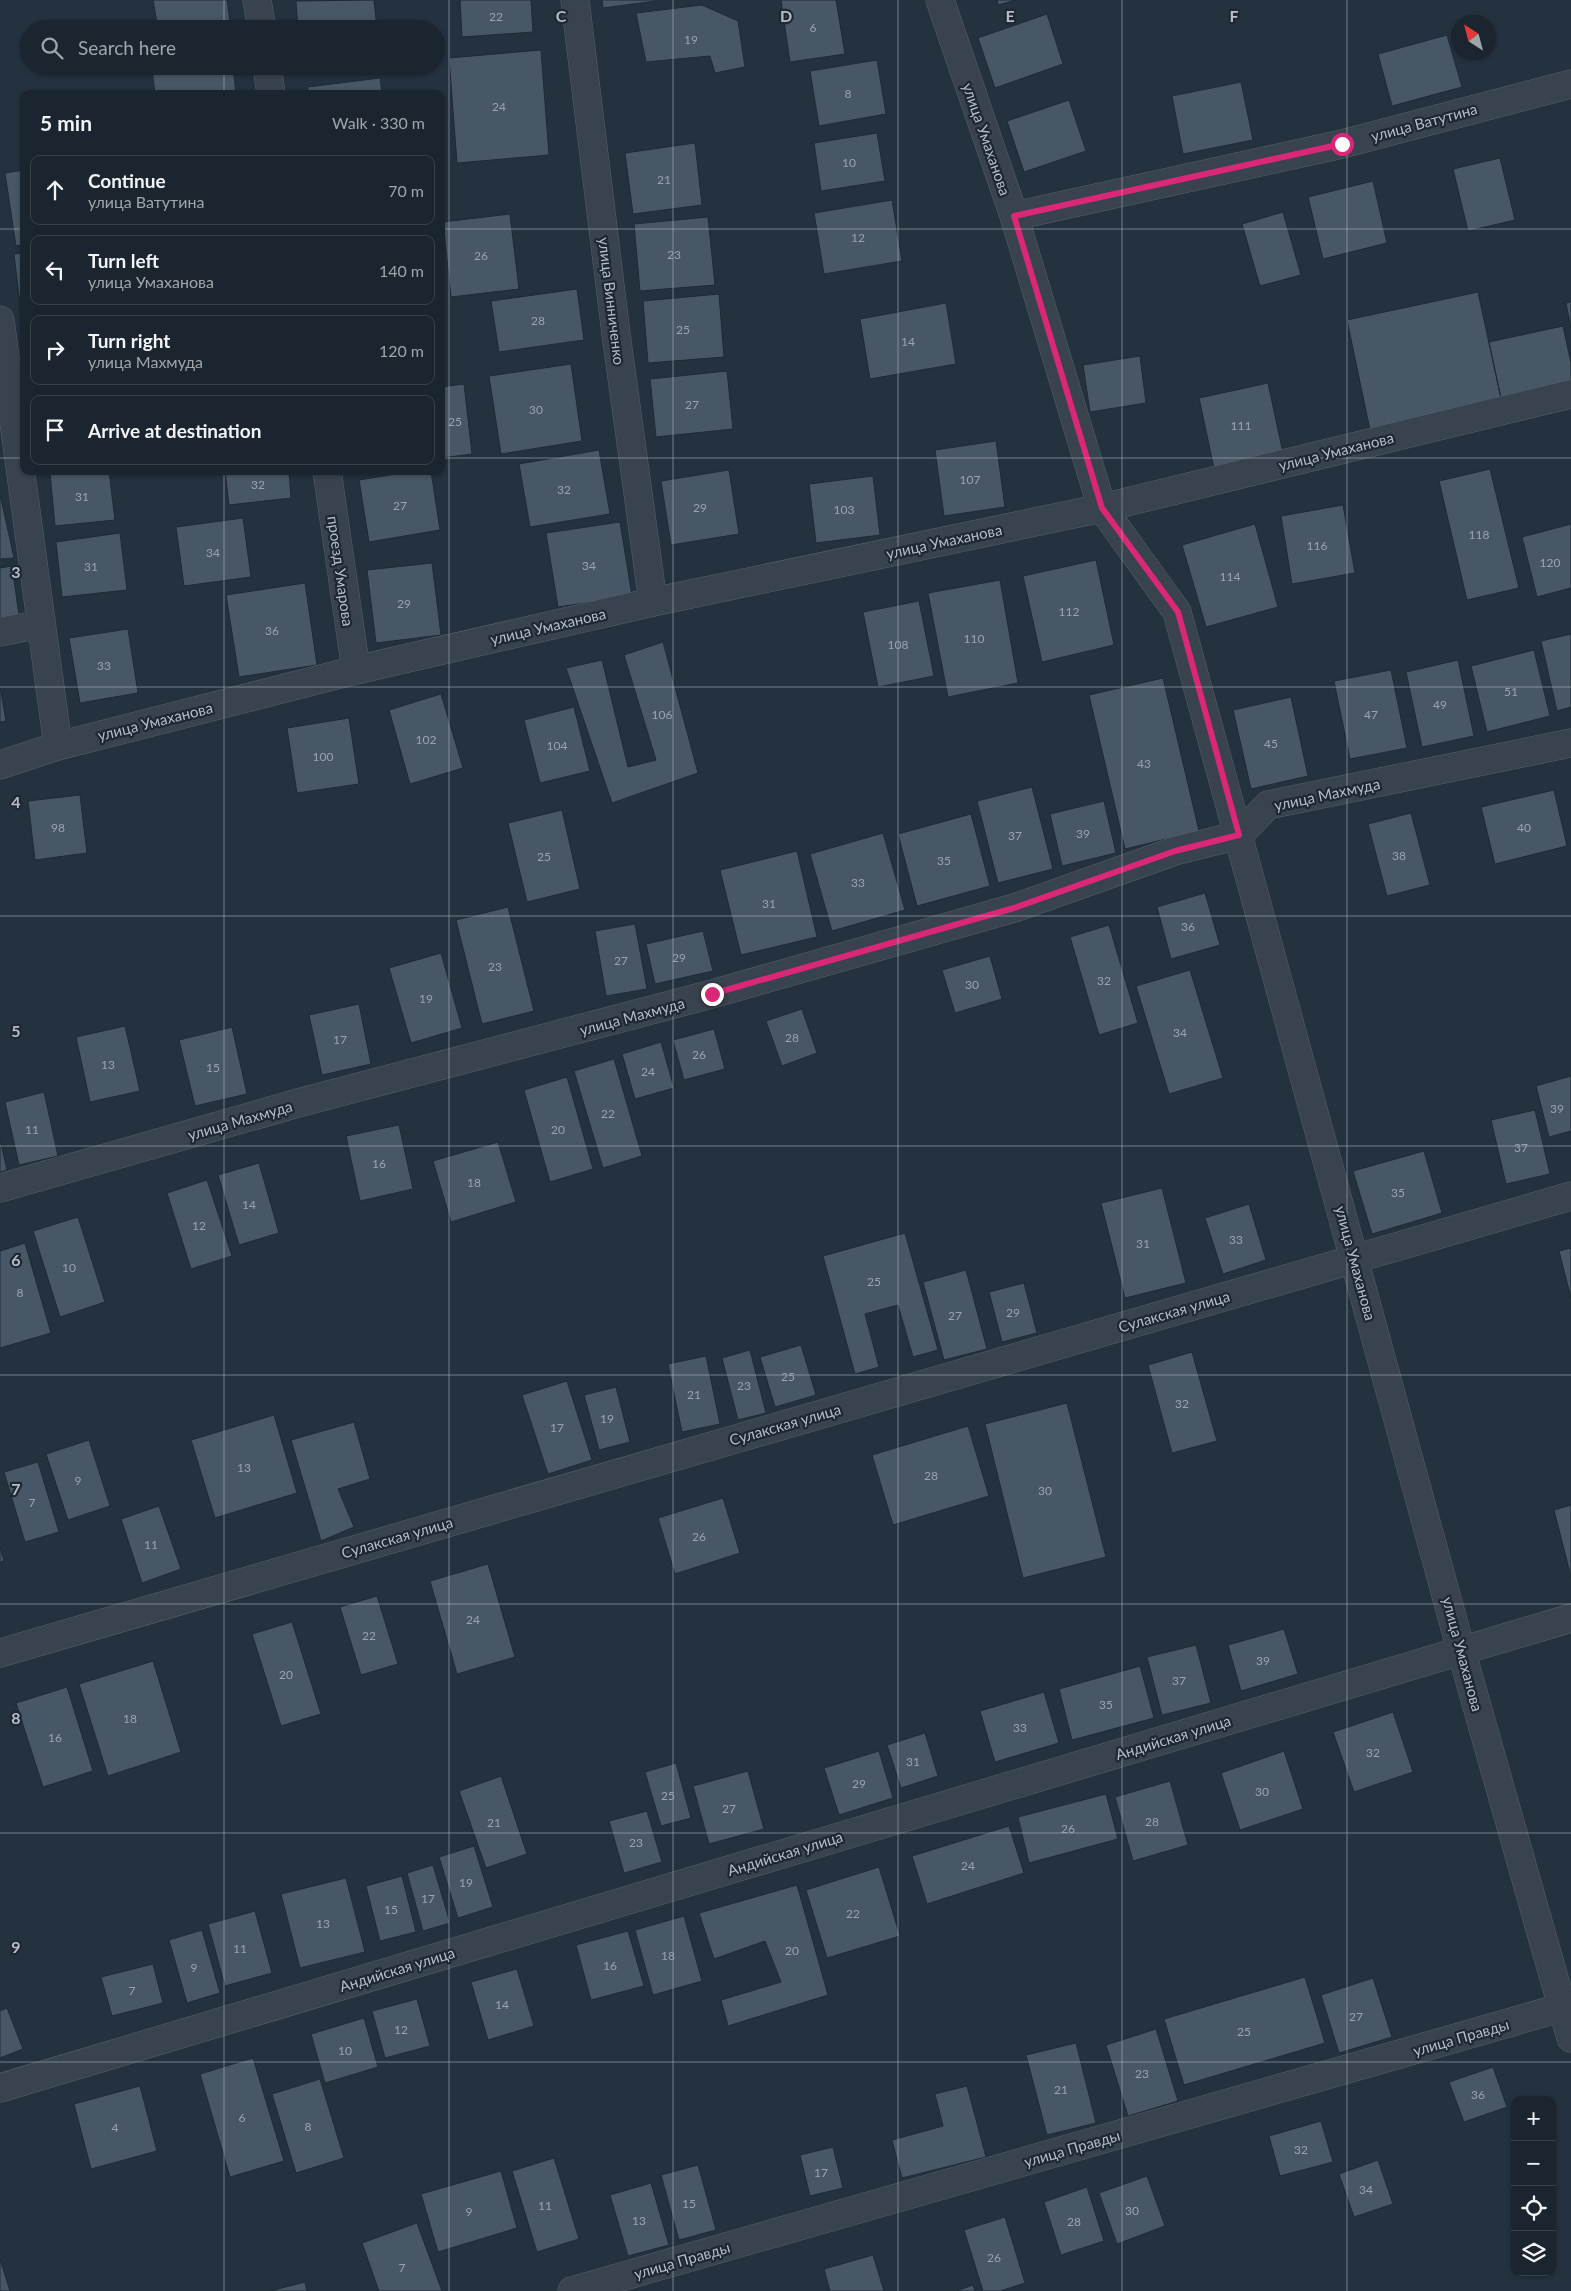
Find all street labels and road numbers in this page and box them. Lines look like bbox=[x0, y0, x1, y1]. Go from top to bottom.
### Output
street label: улица Умаханова bbox=[959, 80, 1015, 198]
street label: улица Ватутина bbox=[1369, 99, 1479, 145]
street label: улица Винниченко bbox=[595, 236, 629, 366]
street label: улица Умаханова bbox=[1277, 428, 1395, 474]
street label: проезд Умарова bbox=[324, 515, 358, 627]
street label: улица Умаханова bbox=[884, 520, 1004, 562]
street label: улица Умаханова bbox=[488, 604, 608, 648]
street label: улица Умаханова bbox=[96, 698, 214, 744]
street label: улица Махмуда bbox=[1272, 774, 1382, 814]
street label: улица Махмуда bbox=[578, 993, 686, 1039]
street label: улица Махмуда bbox=[186, 1096, 294, 1144]
street label: улица Умаханова bbox=[1332, 1204, 1380, 1322]
street label: Сулакская улица bbox=[1116, 1286, 1232, 1336]
street label: Сулакская улица bbox=[727, 1399, 843, 1449]
street label: Сулакская улица bbox=[339, 1512, 455, 1562]
street label: улица Умаханова bbox=[1439, 1595, 1487, 1713]
street label: Андийская улица bbox=[1113, 1711, 1233, 1763]
street label: Андийская улица bbox=[725, 1827, 845, 1879]
street label: Андийская улица bbox=[337, 1943, 457, 1995]
street label: улица Правды bbox=[1411, 2015, 1511, 2059]
street label: улица Правды bbox=[1022, 2126, 1122, 2170]
street label: улица Правды bbox=[632, 2238, 732, 2282]

